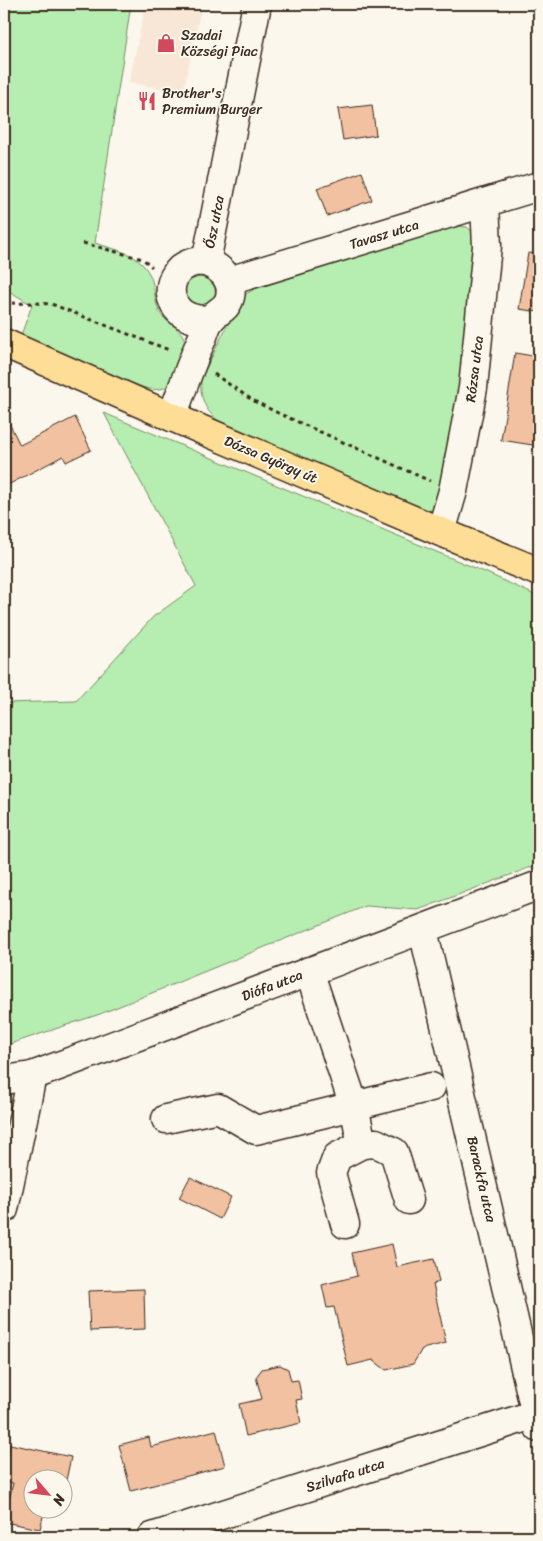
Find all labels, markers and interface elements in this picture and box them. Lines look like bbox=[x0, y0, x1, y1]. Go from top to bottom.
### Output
place label: Szadai Községi Piac bbox=[181, 23, 258, 64]
shop icon: Szadai Községi Piac bbox=[155, 32, 177, 54]
place label: Brother's Premium Burger bbox=[162, 81, 263, 122]
restaurant icon: Brother's Premium Burger bbox=[136, 90, 158, 112]
street label: Ősz utca bbox=[197, 193, 232, 250]
street label: Tavasz utca bbox=[346, 212, 422, 257]
street label: Rózsa utca bbox=[458, 335, 491, 404]
street label: Dózsa György út bbox=[220, 429, 321, 490]
street label: Diófa utca bbox=[238, 962, 306, 1009]
street label: Barackfa utca bbox=[459, 1134, 504, 1226]
street label: Szilvafa utca bbox=[303, 1451, 389, 1500]
north arrow bbox=[22, 1468, 72, 1518]
text: N bbox=[46, 1489, 73, 1510]

